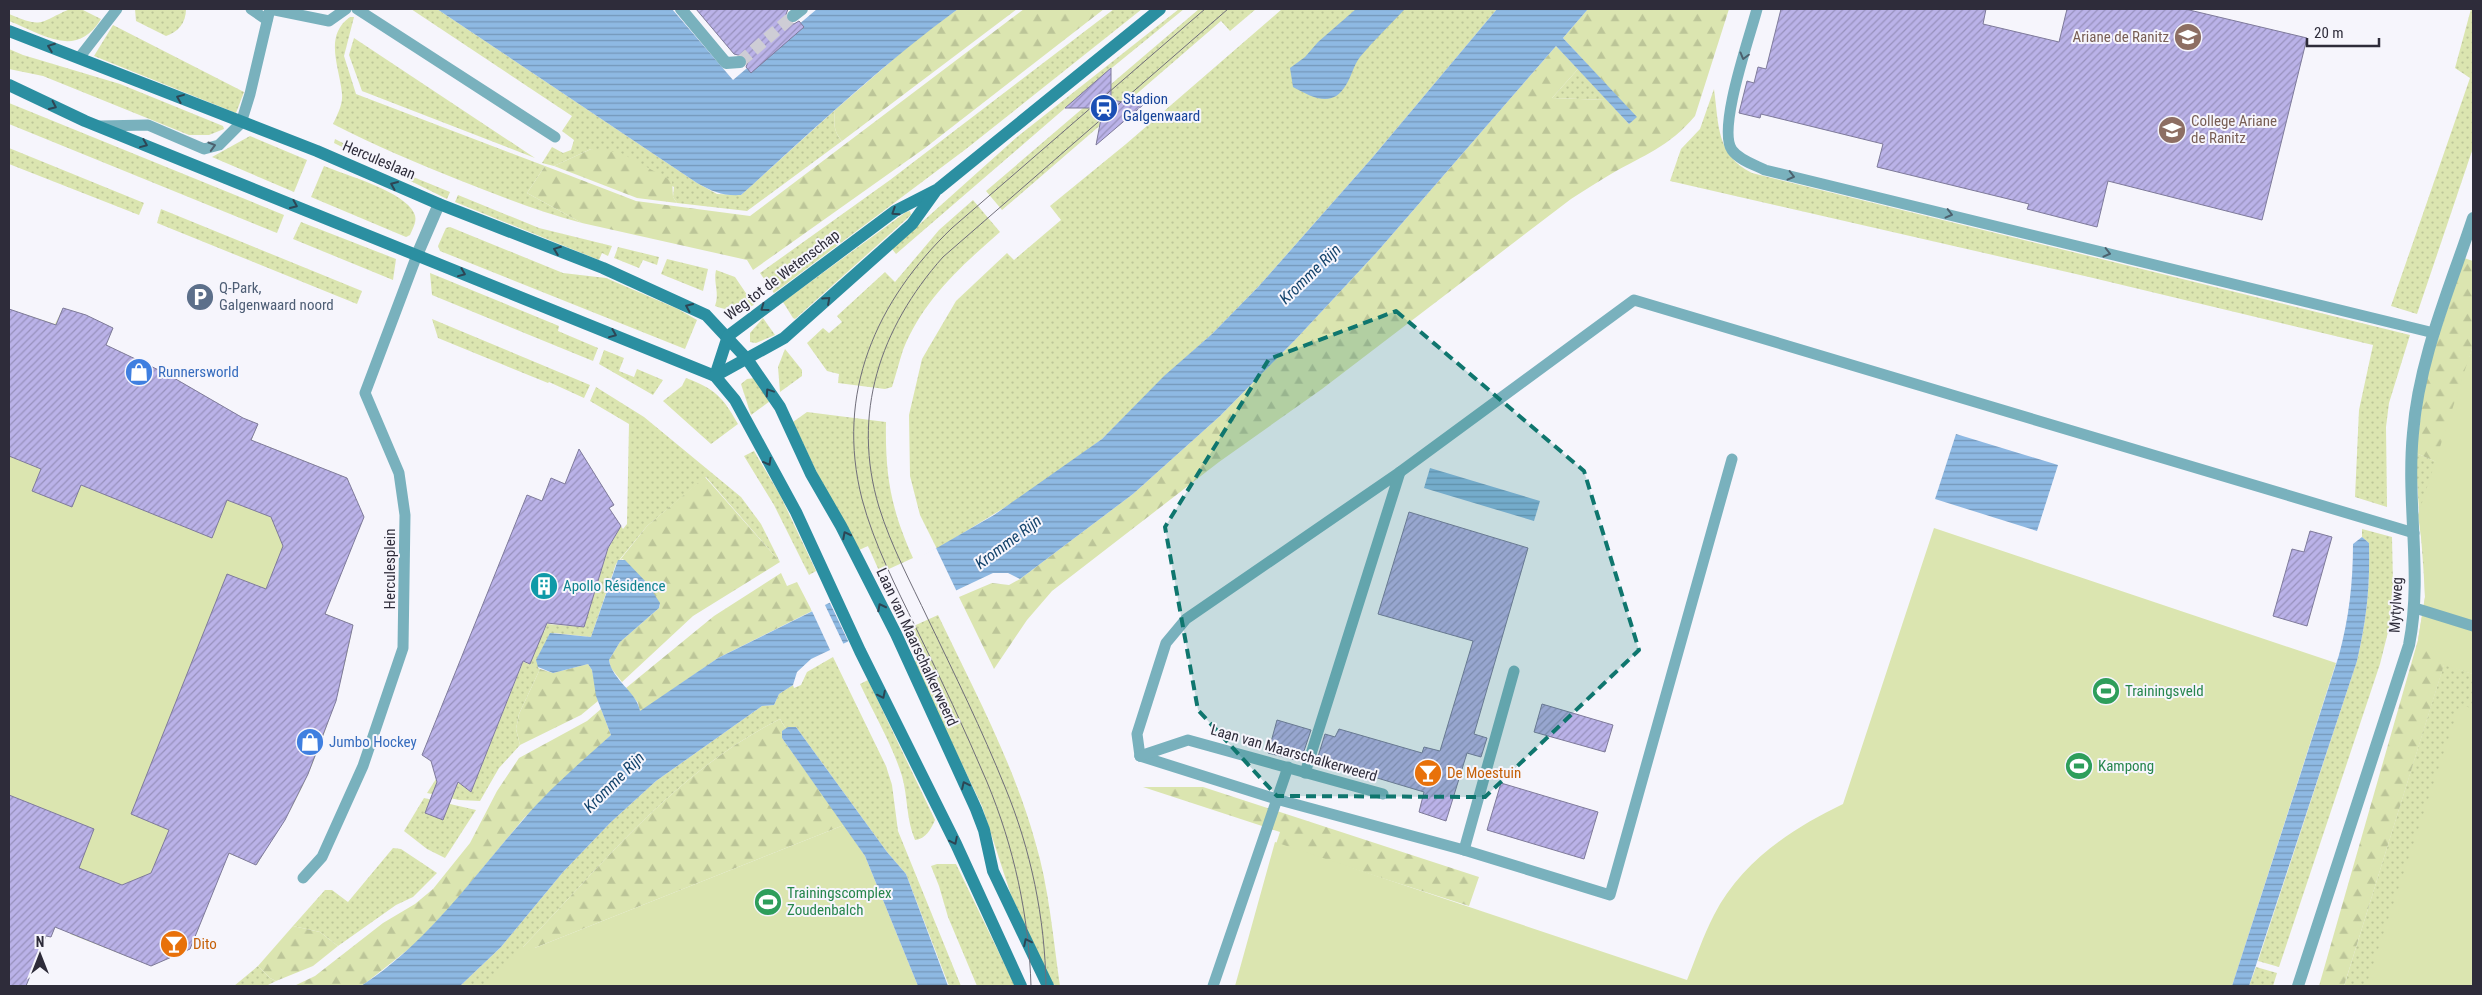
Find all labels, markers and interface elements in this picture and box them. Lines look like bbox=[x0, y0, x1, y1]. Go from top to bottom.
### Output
scale bar bbox=[2307, 15, 2380, 47]
school or university icon: Ariane de Ranitz bbox=[2173, 22, 2203, 52]
text: 20 m bbox=[2314, 24, 2344, 42]
place label: Ariane de Ranitz bbox=[2073, 28, 2169, 46]
one-way arrow bbox=[47, 43, 55, 53]
one-way arrow bbox=[1740, 51, 1750, 59]
place label: Stadion Galgenwaard bbox=[1123, 90, 1200, 125]
station icon: Stadion Galgenwaard bbox=[1089, 93, 1119, 123]
one-way arrow bbox=[176, 94, 185, 104]
one-way arrow bbox=[48, 99, 57, 110]
place label: College Ariane de Ranitz bbox=[2191, 112, 2277, 147]
school or university icon: College Ariane de Ranitz bbox=[2157, 115, 2187, 145]
street label: Herculeslaan bbox=[340, 137, 418, 183]
one-way arrow bbox=[139, 138, 148, 148]
one-way arrow bbox=[207, 142, 216, 152]
one-way arrow bbox=[1787, 170, 1796, 181]
one-way arrow bbox=[390, 180, 399, 191]
one-way arrow bbox=[289, 199, 298, 210]
one-way arrow bbox=[891, 206, 900, 216]
one-way arrow bbox=[1944, 208, 1953, 219]
street label: Weg tot de Wetenschap bbox=[721, 226, 843, 324]
water label: Kromme Rijn bbox=[1275, 240, 1345, 308]
one-way arrow bbox=[554, 246, 562, 256]
one-way arrow bbox=[2102, 247, 2111, 258]
one-way arrow bbox=[457, 267, 466, 277]
place label: Q-Park, Galgenwaard noord bbox=[219, 279, 334, 314]
parking icon: Q-Park, Galgenwaard noord bbox=[185, 282, 215, 312]
one-way arrow bbox=[821, 297, 830, 306]
one-way arrow bbox=[760, 302, 770, 311]
one-way arrow bbox=[685, 303, 694, 314]
one-way arrow bbox=[608, 328, 616, 338]
shop icon: Runnersworld bbox=[124, 357, 154, 387]
place label: Runnersworld bbox=[158, 363, 239, 381]
one-way arrow bbox=[766, 388, 776, 397]
one-way arrow bbox=[762, 457, 772, 466]
water label: Kromme Rijn bbox=[971, 511, 1045, 573]
street label: Herculesplein bbox=[381, 529, 399, 609]
one-way arrow bbox=[842, 532, 852, 541]
street label: Laan van Maarschalkerweerd bbox=[872, 565, 962, 729]
building icon: Apollo Résidence bbox=[529, 571, 559, 601]
place label: Apollo Résidence bbox=[563, 577, 665, 595]
street label: Mytylweg bbox=[2386, 577, 2406, 633]
one-way arrow bbox=[877, 603, 888, 612]
sports icon: Trainingsveld bbox=[2091, 676, 2121, 706]
place label: Trainingsveld bbox=[2125, 682, 2204, 700]
one-way arrow bbox=[876, 690, 886, 699]
street label: Laan van Maarschalkerweerd bbox=[1209, 721, 1379, 785]
shop icon: Jumbo Hockey bbox=[295, 727, 325, 757]
place label: Jumbo Hockey bbox=[329, 733, 417, 751]
water label: Kromme Rijn bbox=[580, 748, 648, 816]
sports icon: Kampong bbox=[2064, 751, 2094, 781]
place label: Kampong bbox=[2098, 757, 2154, 775]
bar icon: De Moestuin bbox=[1413, 758, 1443, 788]
place label: De Moestuin bbox=[1447, 764, 1521, 782]
one-way arrow bbox=[961, 781, 971, 790]
one-way arrow bbox=[948, 835, 958, 844]
place label: Trainingscomplex Zoudenbalch bbox=[787, 884, 892, 919]
sports icon: Trainingscomplex Zoudenbalch bbox=[753, 887, 783, 917]
bar icon: Dito bbox=[159, 929, 189, 959]
north arrow bbox=[15, 930, 65, 980]
text: N bbox=[36, 934, 44, 950]
place label: Dito bbox=[193, 935, 217, 953]
one-way arrow bbox=[1023, 938, 1034, 947]

